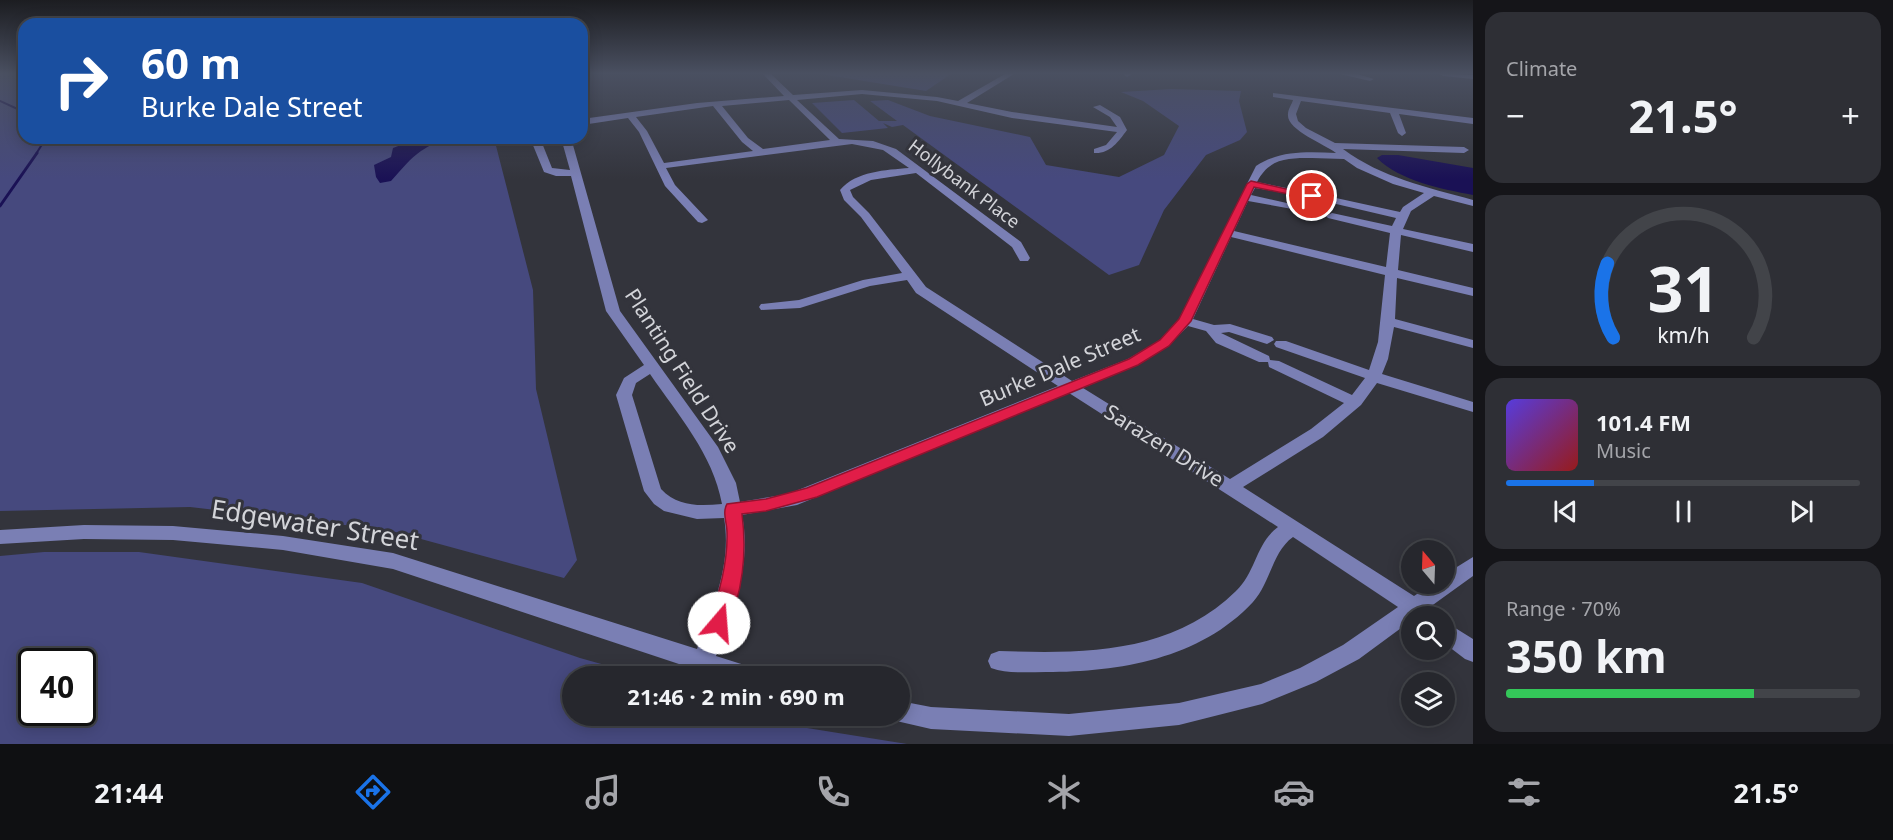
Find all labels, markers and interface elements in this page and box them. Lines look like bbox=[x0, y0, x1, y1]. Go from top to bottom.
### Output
text: 60 m bbox=[141, 34, 241, 91]
icon: right bbox=[42, 42, 120, 120]
text: Climate bbox=[1506, 55, 1577, 82]
text: 21.5° bbox=[1629, 85, 1737, 146]
text: Burke Dale Street bbox=[141, 88, 363, 125]
text: − bbox=[1506, 93, 1525, 138]
text: + bbox=[1841, 93, 1860, 138]
street label: Hollybank Place bbox=[904, 133, 1025, 233]
pin bbox=[1286, 170, 1337, 221]
icon: arrive bbox=[1295, 179, 1328, 212]
text: 31 bbox=[1647, 245, 1719, 330]
street label: Planting Field Drive bbox=[619, 283, 747, 458]
street label: Burke Dale Street bbox=[975, 319, 1145, 413]
text: km/h bbox=[1657, 320, 1709, 349]
street label: Sarazen Drive bbox=[1100, 397, 1229, 493]
text: 101.4 FM bbox=[1596, 407, 1691, 437]
text: Music bbox=[1596, 437, 1651, 464]
street label: Edgewater Street bbox=[209, 490, 422, 558]
icon: previous bbox=[1549, 495, 1582, 528]
icon: pause bbox=[1667, 495, 1700, 528]
icon: next bbox=[1785, 495, 1818, 528]
north arrow bbox=[1401, 540, 1455, 594]
map controls bbox=[1401, 540, 1455, 726]
position arrow bbox=[687, 591, 751, 655]
text: Range · 70% bbox=[1506, 595, 1621, 622]
button: search bbox=[1401, 606, 1455, 660]
text: 350 km bbox=[1506, 625, 1667, 686]
speed limit sign: 40 bbox=[18, 648, 96, 726]
button: layers bbox=[1401, 672, 1455, 726]
text: 21:46 · 2 min · 690 m bbox=[627, 681, 845, 711]
icon: directions bbox=[352, 771, 394, 813]
icon: music bbox=[582, 771, 624, 813]
icon: phone bbox=[812, 771, 854, 813]
icon: climate bbox=[1043, 771, 1085, 813]
icon: car bbox=[1273, 771, 1315, 813]
icon: filters bbox=[1503, 771, 1545, 813]
text: 21:44 bbox=[94, 774, 164, 811]
text: 21.5° bbox=[1733, 774, 1799, 811]

